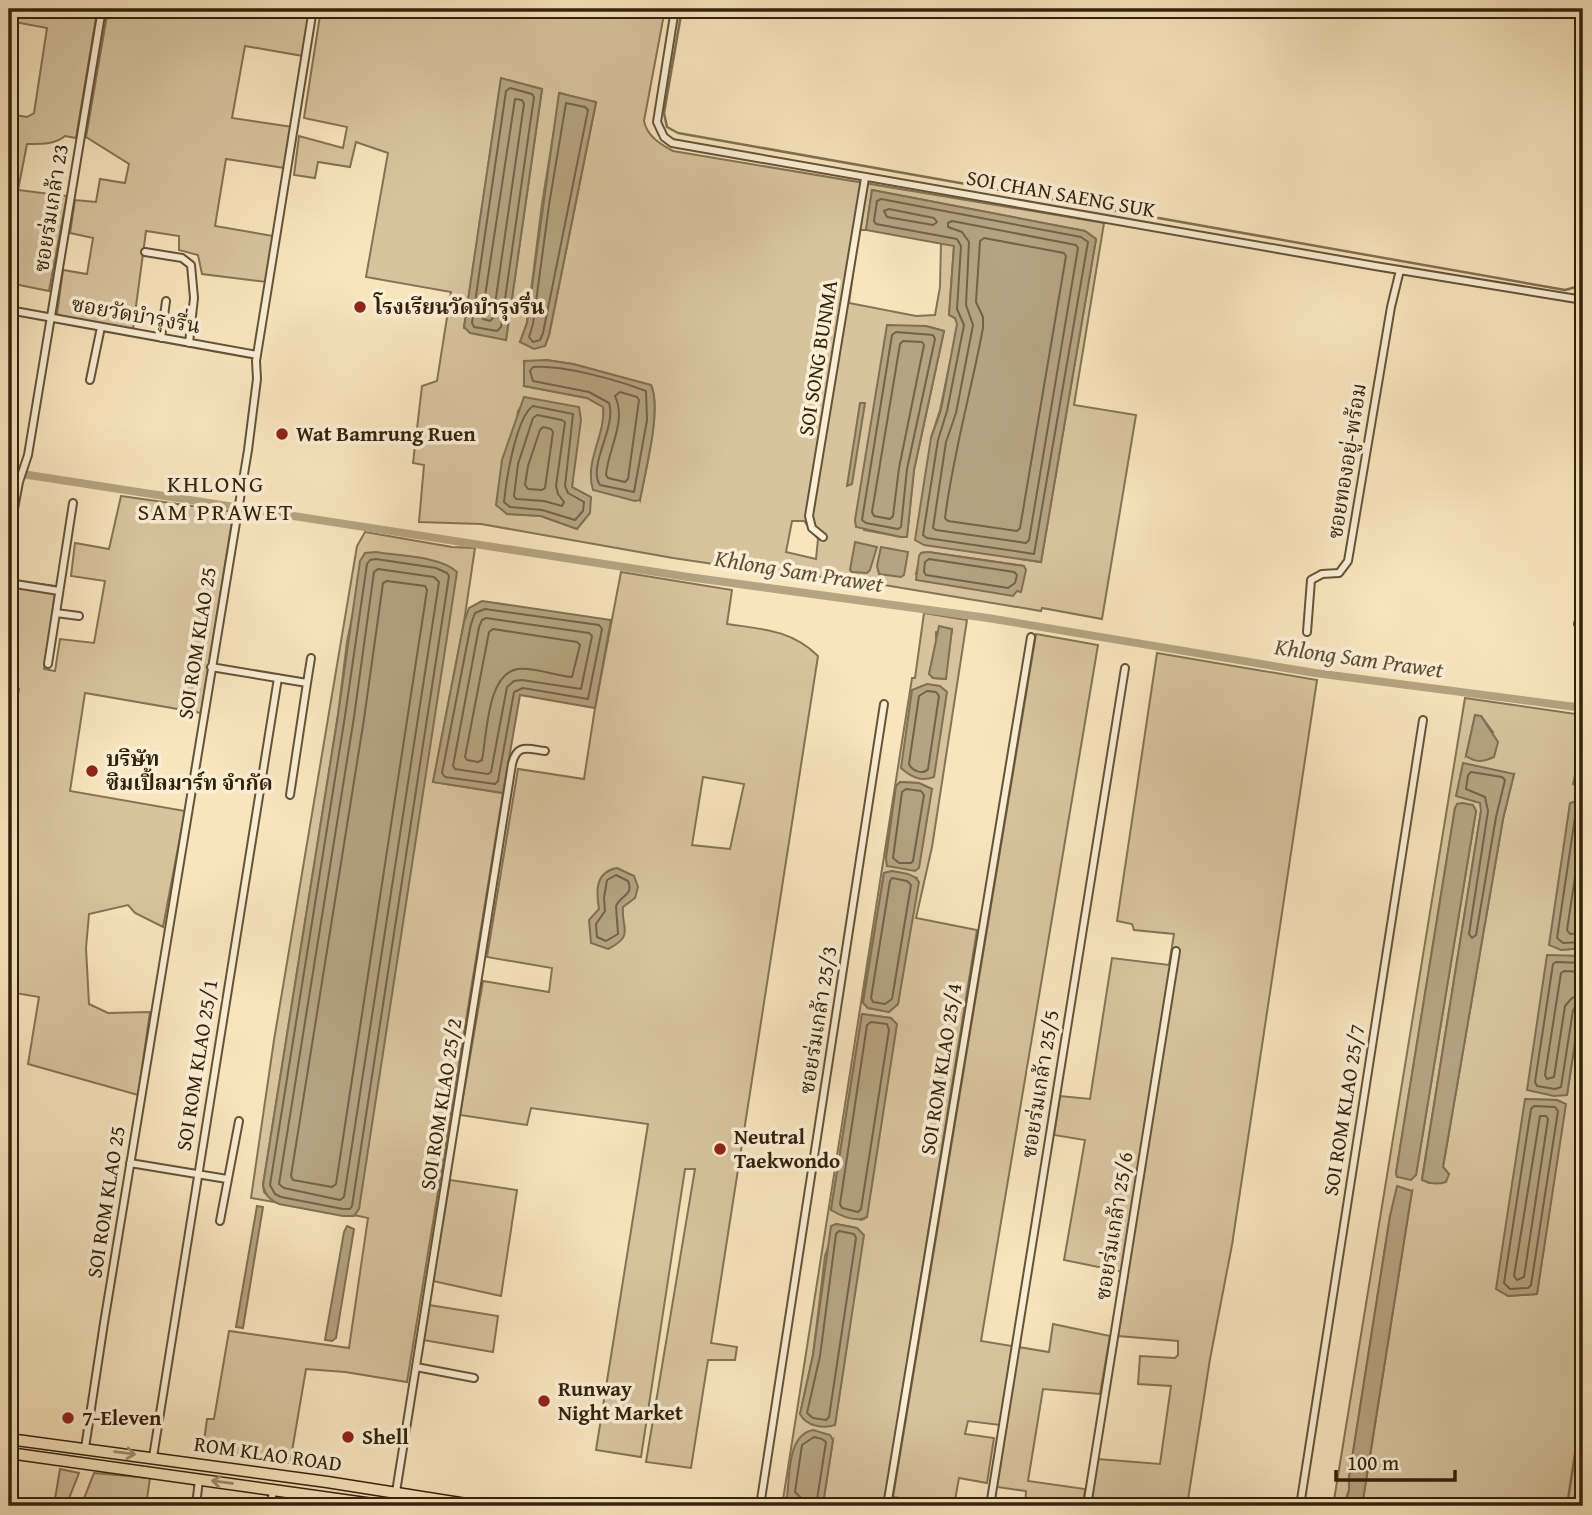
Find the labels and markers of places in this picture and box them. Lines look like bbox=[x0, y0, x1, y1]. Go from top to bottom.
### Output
place label: โรงเรียนวัดบำรุงรื่น bbox=[373, 291, 545, 322]
marker: โรงเรียนวัดบำรุงรื่น bbox=[352, 299, 368, 315]
place label: Wat Bamrung Ruen bbox=[296, 418, 476, 449]
marker: Wat Bamrung Ruen bbox=[274, 426, 290, 442]
place label: บริษัท ซิมเปิ้ลมาร์ท จำกัด bbox=[106, 743, 273, 798]
marker: บริษัท ซิมเปิ้ลมาร์ท จำกัด bbox=[84, 763, 100, 779]
place label: Neutral Taekwondo bbox=[734, 1121, 840, 1176]
marker: Neutral Taekwondo bbox=[712, 1141, 728, 1157]
place label: Runway Night Market bbox=[558, 1373, 683, 1428]
marker: Runway Night Market bbox=[536, 1393, 552, 1409]
place label: 7-Eleven bbox=[82, 1402, 162, 1433]
marker: 7-Eleven bbox=[60, 1410, 76, 1426]
place label: Shell bbox=[362, 1421, 409, 1452]
marker: Shell bbox=[340, 1429, 356, 1445]

